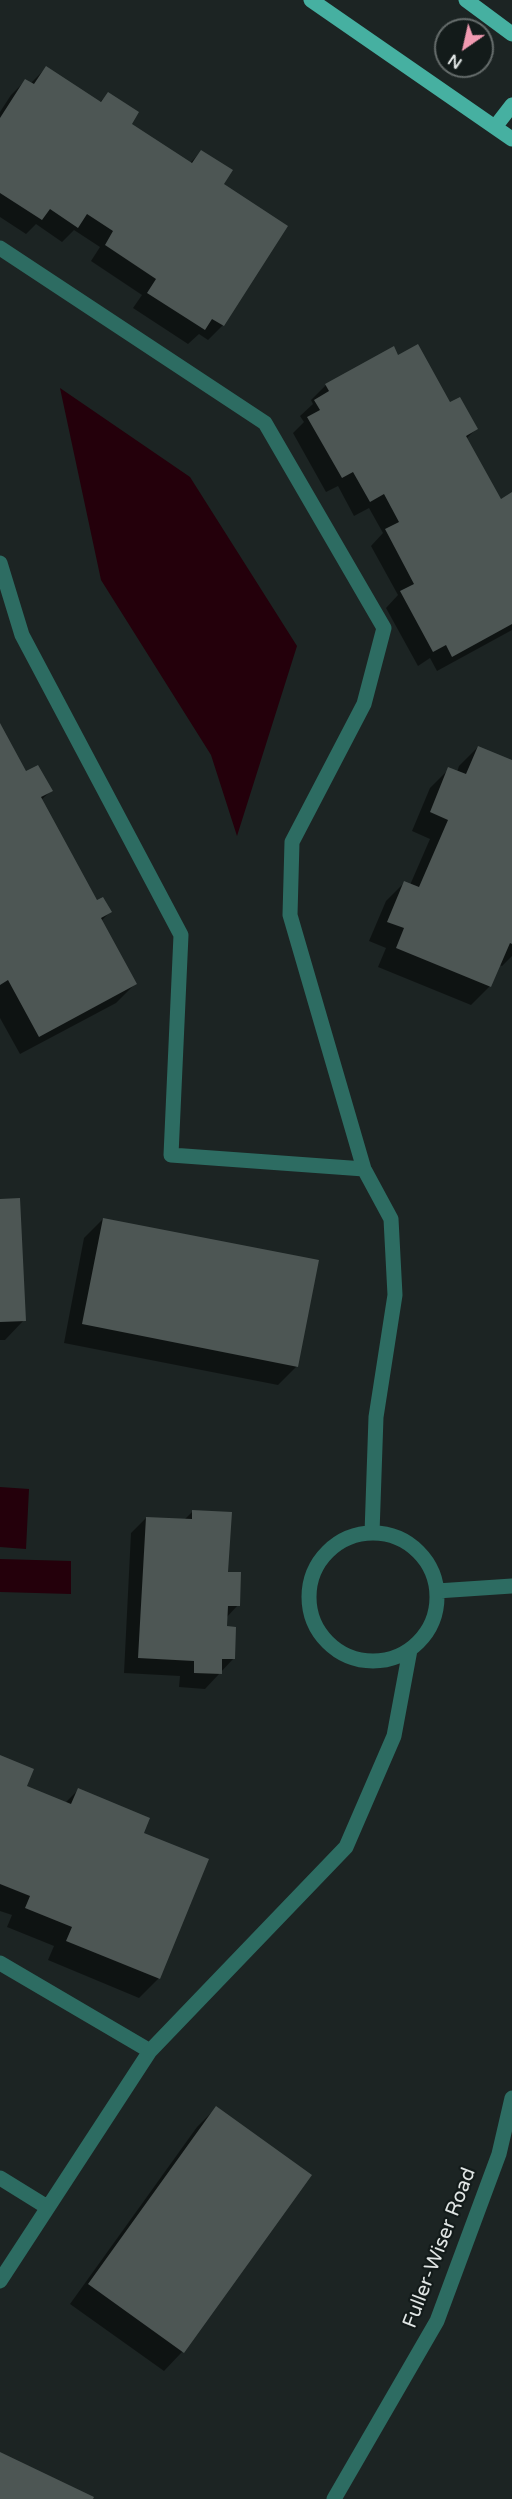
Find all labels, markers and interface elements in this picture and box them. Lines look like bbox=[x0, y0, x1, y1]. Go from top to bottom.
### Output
north arrow bbox=[434, 18, 494, 78]
text: N bbox=[444, 49, 466, 73]
street label: Fuller-Wiser Road bbox=[398, 2164, 482, 2332]

